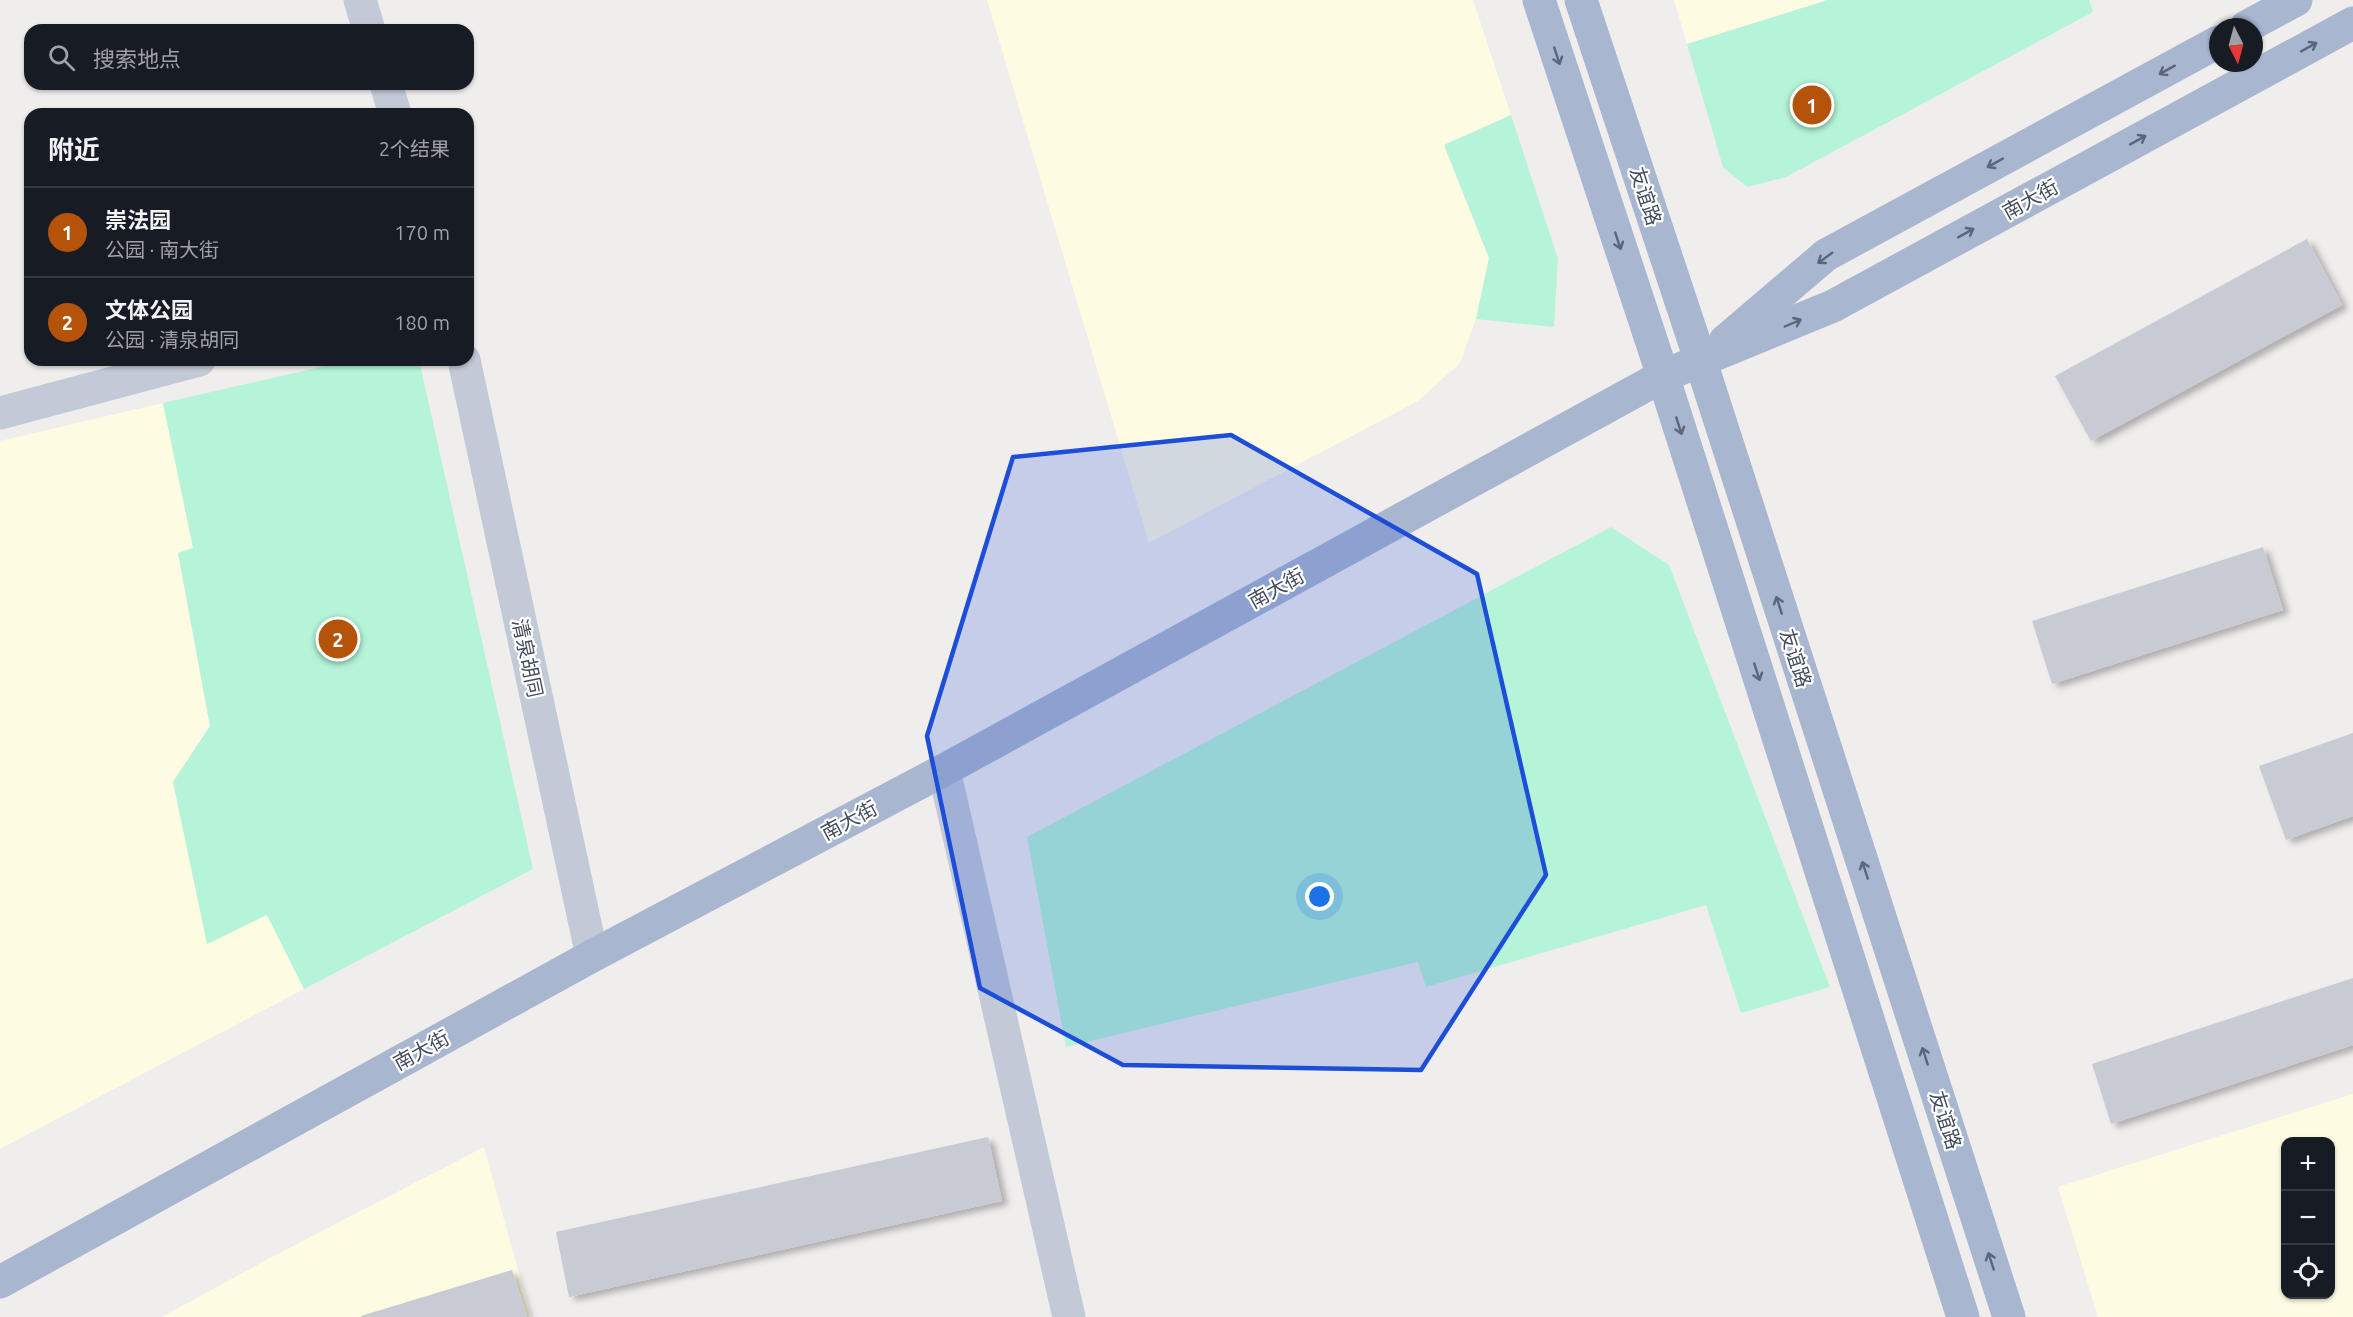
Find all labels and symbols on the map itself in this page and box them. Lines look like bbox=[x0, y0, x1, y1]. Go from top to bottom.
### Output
north arrow bbox=[2209, 18, 2263, 72]
one-way arrow bbox=[2300, 41, 2317, 53]
one-way arrow bbox=[1553, 46, 1564, 65]
one-way arrow bbox=[2158, 65, 2176, 76]
pin: 1 bbox=[1792, 82, 1832, 128]
one-way arrow bbox=[2128, 134, 2146, 145]
one-way arrow bbox=[1987, 158, 2005, 169]
street label: 友谊路 bbox=[1626, 164, 1666, 228]
street label: 南大街 bbox=[1998, 174, 2062, 224]
one-way arrow bbox=[1957, 227, 1974, 239]
one-way arrow bbox=[1613, 231, 1624, 250]
one-way arrow bbox=[1817, 252, 1833, 264]
one-way arrow bbox=[1784, 316, 1802, 327]
one-way arrow bbox=[1674, 416, 1685, 435]
street label: 南大街 bbox=[1244, 563, 1308, 613]
one-way arrow bbox=[1773, 596, 1784, 615]
pin: 2 bbox=[318, 616, 358, 662]
street label: 清泉胡同 bbox=[508, 616, 548, 700]
street label: 友谊路 bbox=[1776, 626, 1816, 690]
one-way arrow bbox=[1752, 662, 1763, 681]
street label: 南大街 bbox=[817, 796, 881, 844]
one-way arrow bbox=[1859, 861, 1870, 880]
your location bbox=[1305, 882, 1334, 911]
street label: 南大街 bbox=[389, 1025, 453, 1075]
one-way arrow bbox=[1919, 1047, 1930, 1066]
street label: 友谊路 bbox=[1926, 1088, 1966, 1152]
one-way arrow bbox=[1985, 1252, 1996, 1271]

